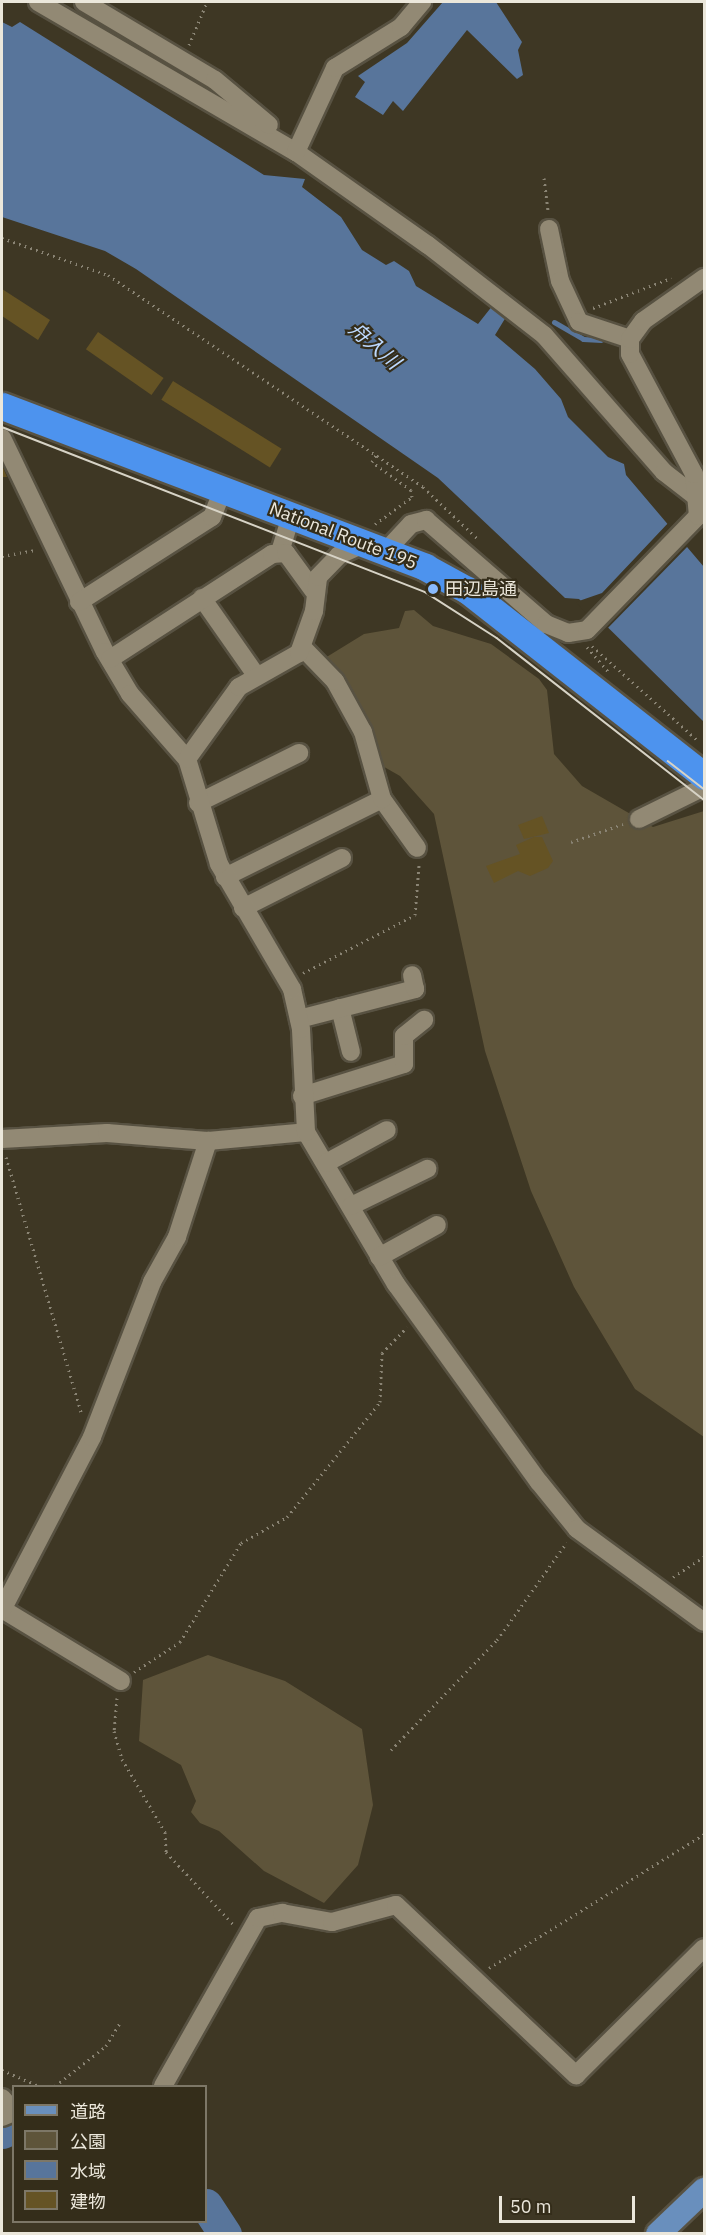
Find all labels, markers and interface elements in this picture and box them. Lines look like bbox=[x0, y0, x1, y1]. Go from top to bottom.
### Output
water label: 舟入川 bbox=[344, 316, 406, 374]
street label: National Route 195 bbox=[266, 498, 420, 574]
place label: 田辺島通 bbox=[445, 578, 517, 600]
marker: 田辺島通 bbox=[426, 582, 440, 596]
legend bbox=[12, 2085, 207, 2223]
text: 道路 bbox=[70, 2100, 106, 2123]
text: 公園 bbox=[70, 2130, 106, 2153]
text: 水域 bbox=[70, 2160, 106, 2183]
scale bar bbox=[502, 2184, 638, 2222]
text: 建物 bbox=[70, 2190, 106, 2213]
text: 50 m bbox=[510, 2195, 552, 2218]

